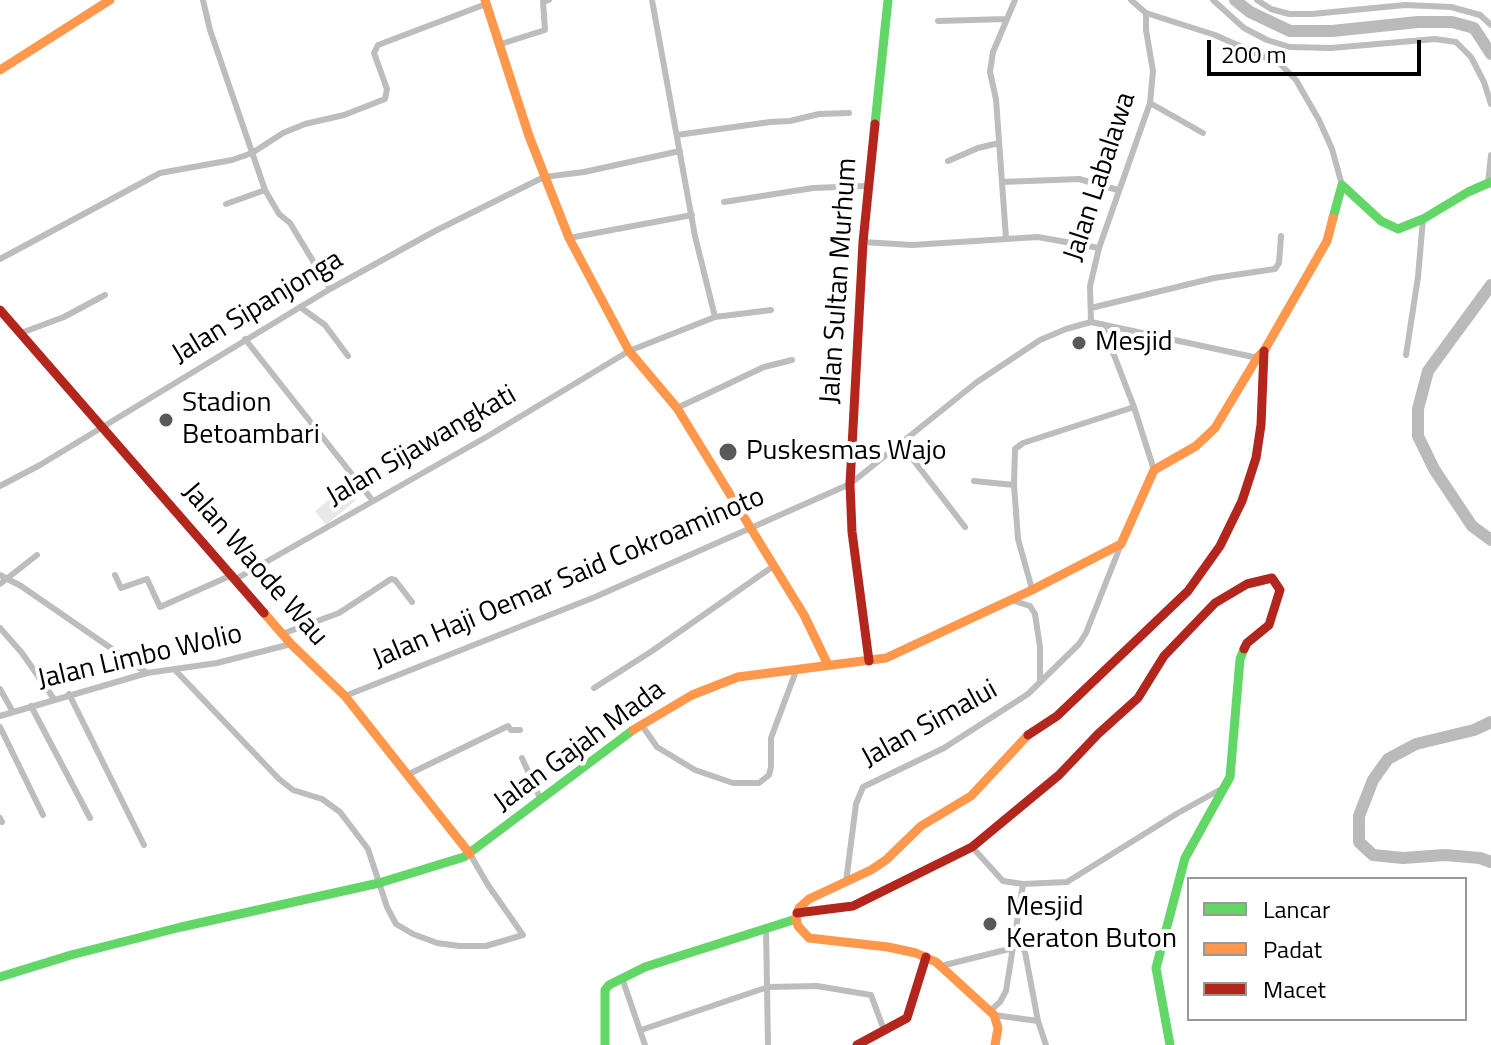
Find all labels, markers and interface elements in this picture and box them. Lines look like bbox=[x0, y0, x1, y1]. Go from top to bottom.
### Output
scale bar bbox=[1211, 24, 1425, 74]
text: 200 m bbox=[1221, 36, 1287, 72]
street label: Jalan Labalawa bbox=[1058, 88, 1144, 266]
street label: Jalan Sultan Murhum bbox=[815, 157, 865, 405]
street label: Jalan Sipanjonga bbox=[166, 244, 350, 372]
place label: Mesjid bbox=[1095, 326, 1173, 360]
marker: Mesjid bbox=[1070, 334, 1088, 352]
street label: Jalan Sijawangkati bbox=[321, 379, 523, 515]
place label: Stadion Betoambari bbox=[182, 387, 320, 453]
marker: Stadion Betoambari bbox=[157, 411, 175, 429]
place label: Puskesmas Wajo bbox=[746, 435, 947, 469]
marker: Puskesmas Wajo bbox=[717, 441, 739, 463]
street label: Jalan Waode Wau bbox=[174, 476, 334, 654]
street label: Jalan Haji Oemar Said Cokroaminoto bbox=[368, 481, 770, 677]
street label: Jalan Limbo Wolio bbox=[34, 618, 246, 698]
street label: Jalan Gajah Mada bbox=[488, 674, 672, 820]
street label: Jalan Simalui bbox=[856, 674, 1004, 776]
legend bbox=[1187, 877, 1467, 1021]
place label: Mesjid Keraton Buton bbox=[1006, 891, 1177, 957]
text: Lancar bbox=[1263, 891, 1330, 927]
marker: Mesjid Keraton Buton bbox=[981, 915, 999, 933]
text: Padat bbox=[1263, 931, 1322, 967]
text: Macet bbox=[1263, 971, 1326, 1007]

